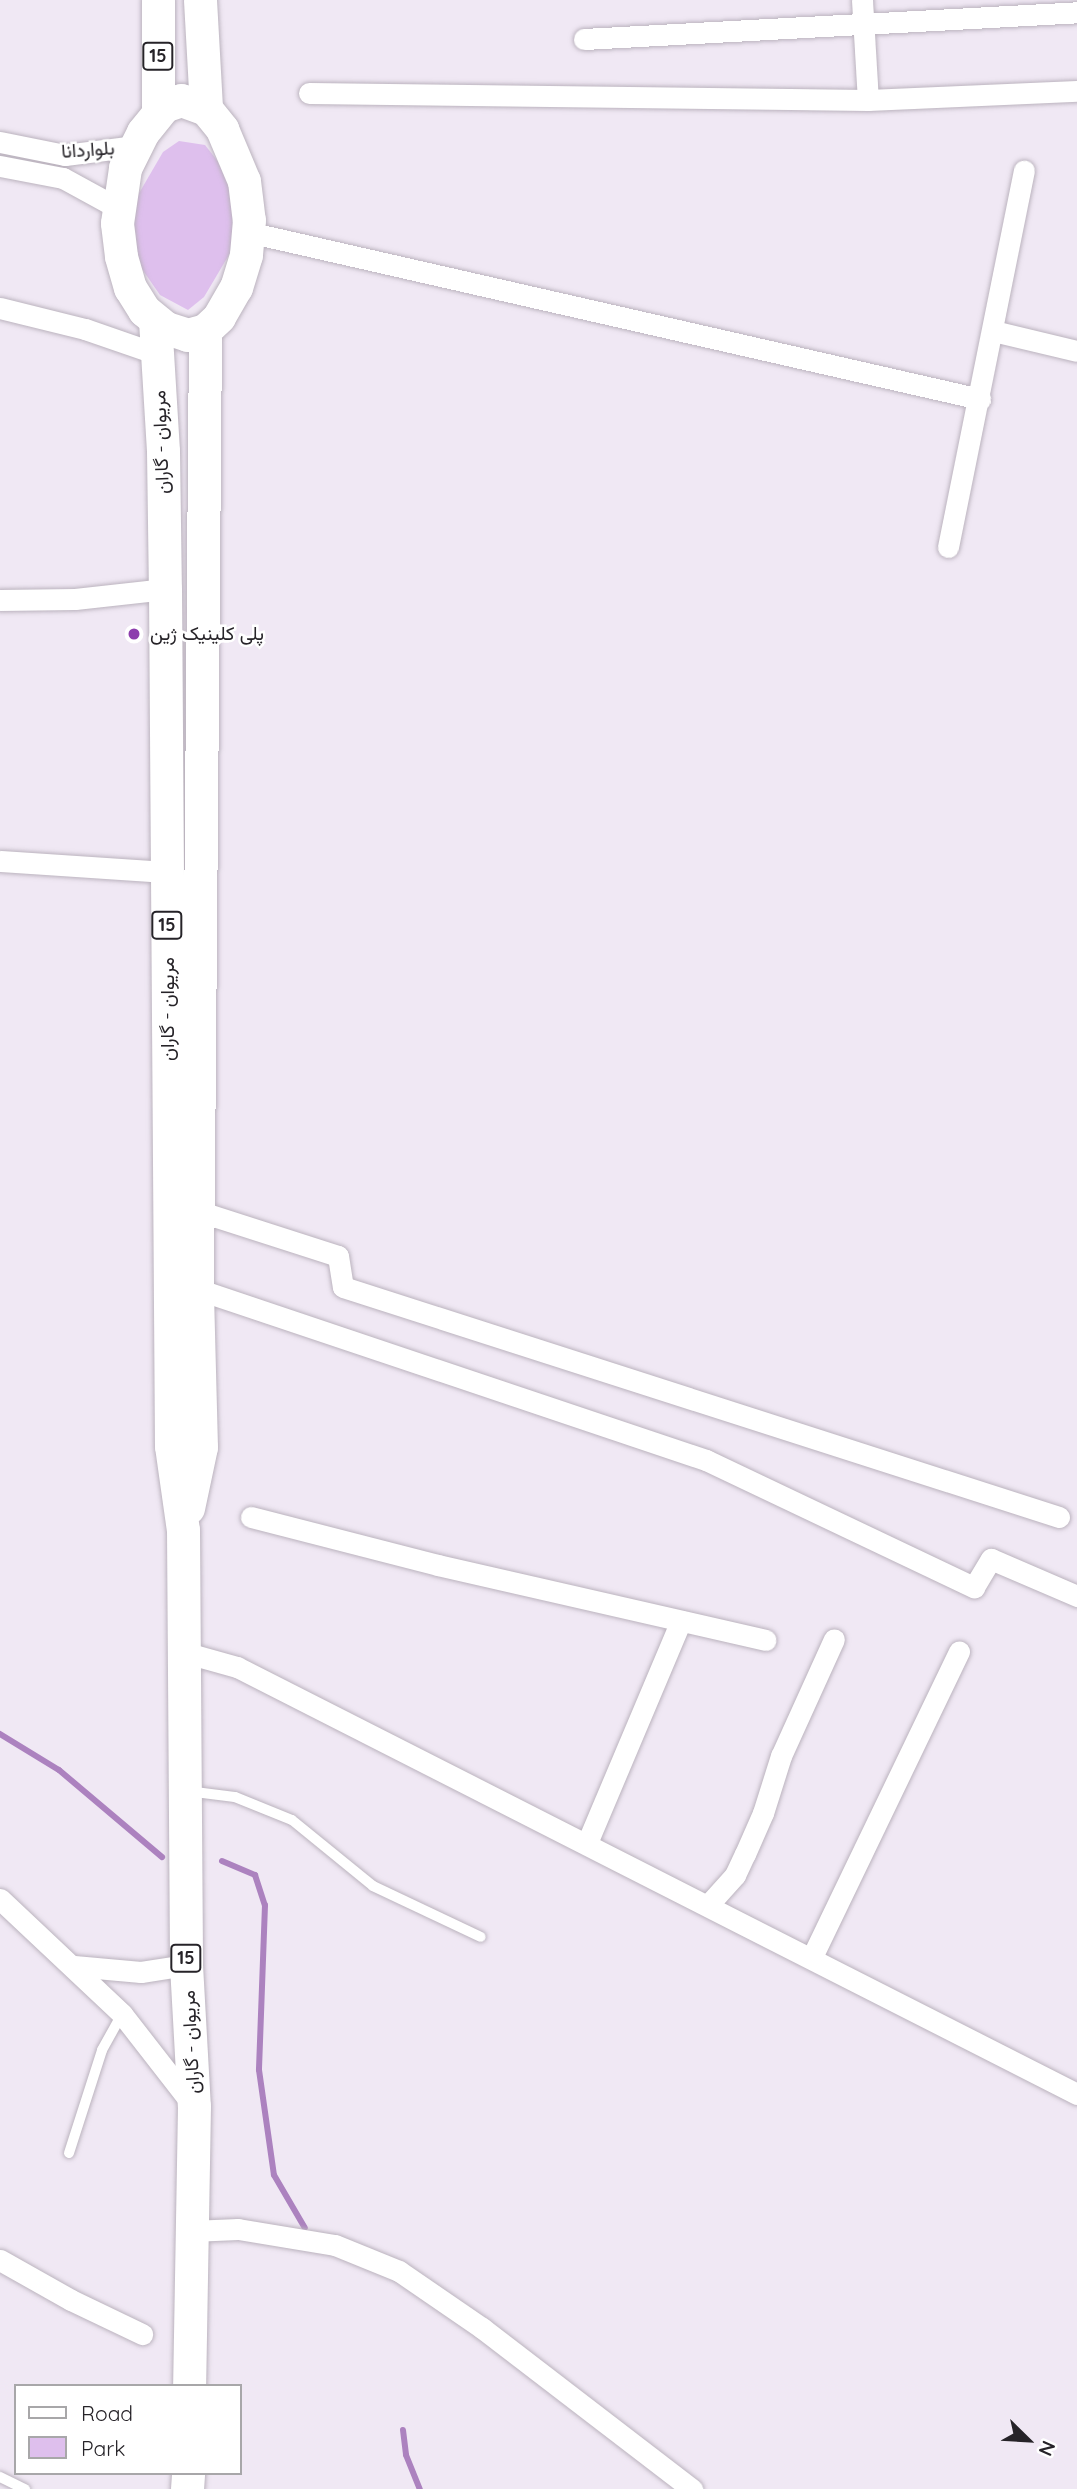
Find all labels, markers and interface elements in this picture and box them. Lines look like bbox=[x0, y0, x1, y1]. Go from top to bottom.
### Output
road number: 15 bbox=[142, 42, 174, 70]
street label: بلواردانا bbox=[61, 137, 115, 163]
street label: مریوان - گاران bbox=[148, 390, 174, 494]
place label: پلی کلینیک ژین bbox=[150, 623, 264, 645]
marker: پلی کلینیک ژین bbox=[124, 624, 144, 644]
road number: 15 bbox=[151, 910, 183, 940]
street label: مریوان - گاران bbox=[157, 957, 179, 1061]
road number: 15 bbox=[170, 1944, 202, 1972]
street label: مریوان - گاران bbox=[177, 1990, 205, 2094]
legend bbox=[14, 2384, 242, 2475]
text: Road bbox=[81, 2400, 133, 2426]
north arrow bbox=[993, 2405, 1063, 2475]
text: Park bbox=[81, 2435, 125, 2461]
text: N bbox=[1033, 2437, 1061, 2460]

